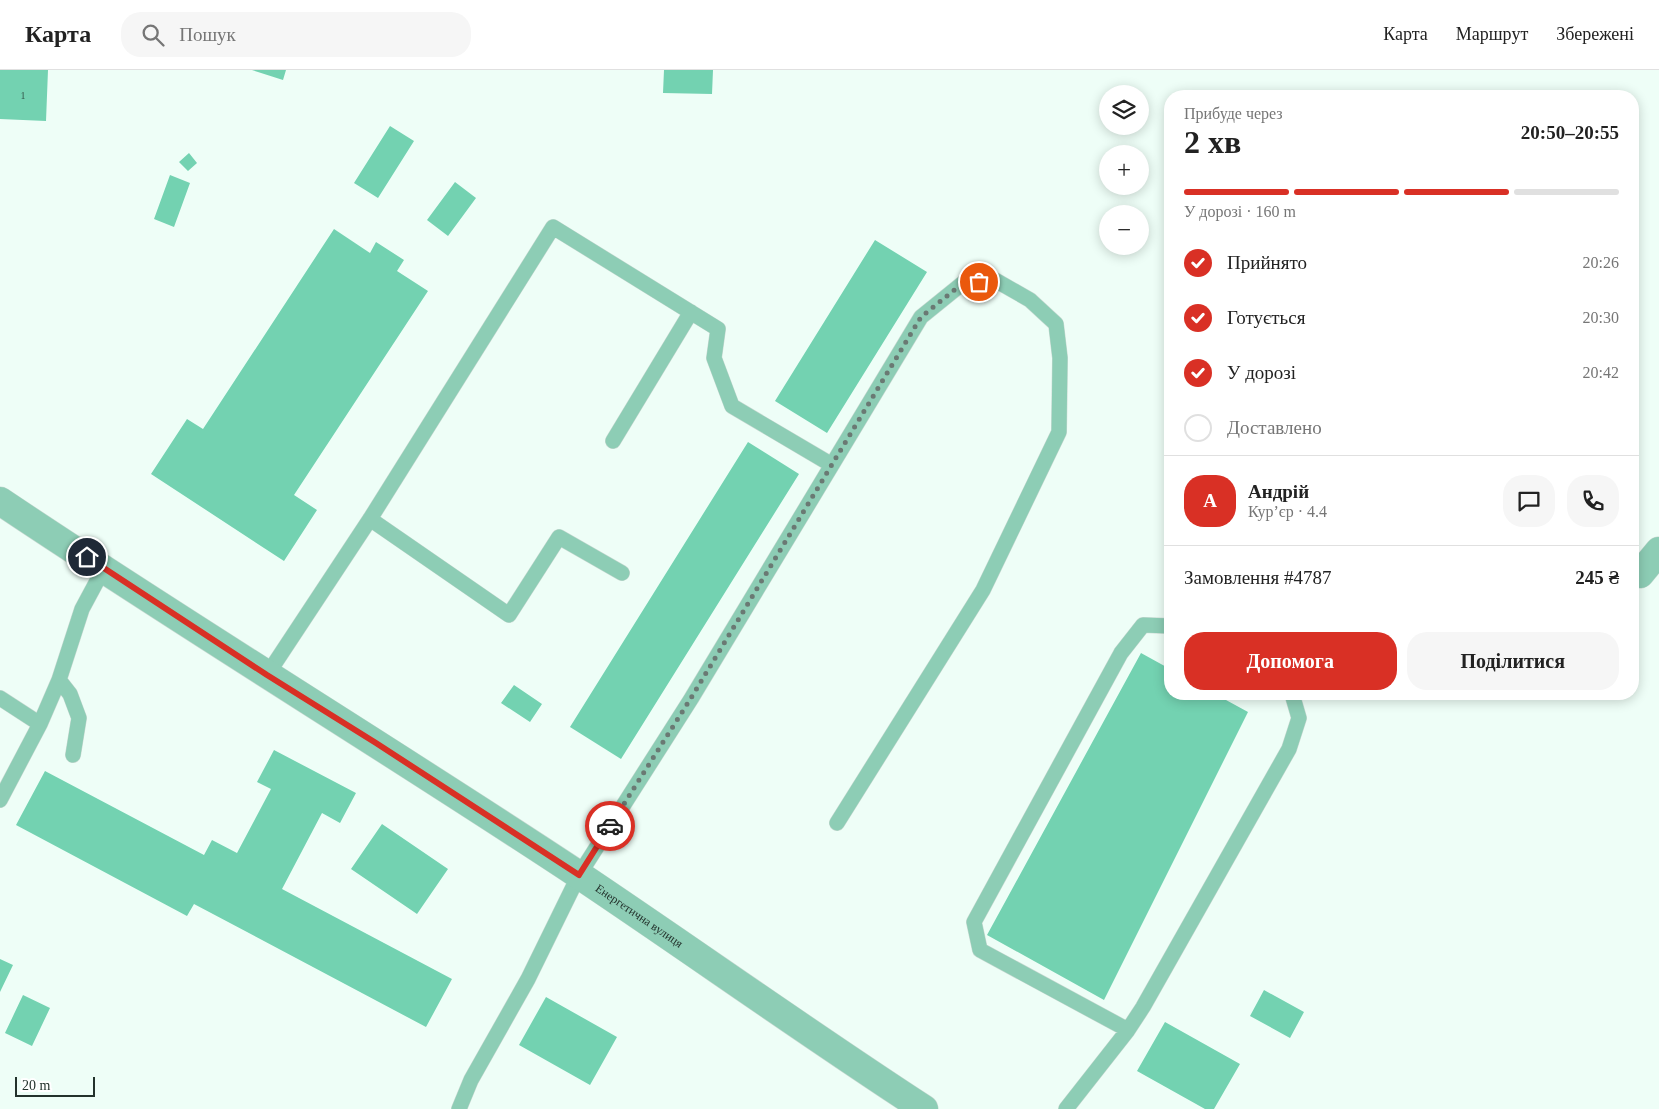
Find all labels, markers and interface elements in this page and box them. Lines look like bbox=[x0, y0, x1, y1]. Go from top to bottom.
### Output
search box bbox=[121, 12, 471, 57]
text: Карта bbox=[25, 21, 91, 47]
icon: search bbox=[139, 21, 167, 49]
text: Пошук bbox=[179, 24, 236, 45]
text: Карта bbox=[1383, 24, 1428, 44]
text: Маршрут bbox=[1456, 24, 1528, 44]
text: Збережені bbox=[1556, 24, 1634, 44]
map controls bbox=[1099, 85, 1149, 255]
button: layers bbox=[1099, 85, 1149, 135]
house number: 1 bbox=[21, 90, 26, 101]
text: Прибуде через bbox=[1184, 105, 1283, 122]
text: 20:50–20:55 bbox=[1521, 122, 1619, 143]
text: 2 хв bbox=[1184, 124, 1241, 160]
button: + bbox=[1099, 145, 1149, 195]
text: У дорозі · 160 m bbox=[1184, 203, 1296, 220]
button: − bbox=[1099, 205, 1149, 255]
icon: check bbox=[1184, 249, 1212, 277]
text: Прийнято bbox=[1227, 252, 1307, 273]
text: 20:26 bbox=[1583, 254, 1619, 271]
pin bbox=[958, 261, 1000, 303]
icon: bag bbox=[965, 268, 993, 296]
icon: check bbox=[1184, 304, 1212, 332]
text: Готується bbox=[1227, 307, 1305, 328]
text: 20:30 bbox=[1583, 309, 1619, 326]
icon: check bbox=[1184, 359, 1212, 387]
text: У дорозі bbox=[1227, 362, 1296, 383]
text: 20:42 bbox=[1583, 364, 1619, 381]
text: Доставлено bbox=[1227, 417, 1322, 438]
button: chat bbox=[1503, 475, 1555, 527]
button: phone bbox=[1567, 475, 1619, 527]
text: Андрій bbox=[1248, 481, 1309, 502]
text: А bbox=[1203, 490, 1217, 511]
text: Кур’єр · 4.4 bbox=[1248, 503, 1327, 520]
pin bbox=[66, 536, 108, 578]
icon: home bbox=[73, 543, 101, 571]
text: Замовлення #4787 bbox=[1184, 567, 1331, 588]
text: 245 ₴ bbox=[1575, 567, 1619, 588]
button: Допомога bbox=[1184, 632, 1397, 690]
button: Поділитися bbox=[1407, 632, 1619, 690]
courier bbox=[585, 801, 635, 851]
icon: car bbox=[596, 812, 624, 840]
street label: Енергетична вулиця bbox=[593, 881, 686, 951]
scale bar bbox=[15, 1074, 95, 1097]
text: 20 m bbox=[22, 1078, 50, 1093]

